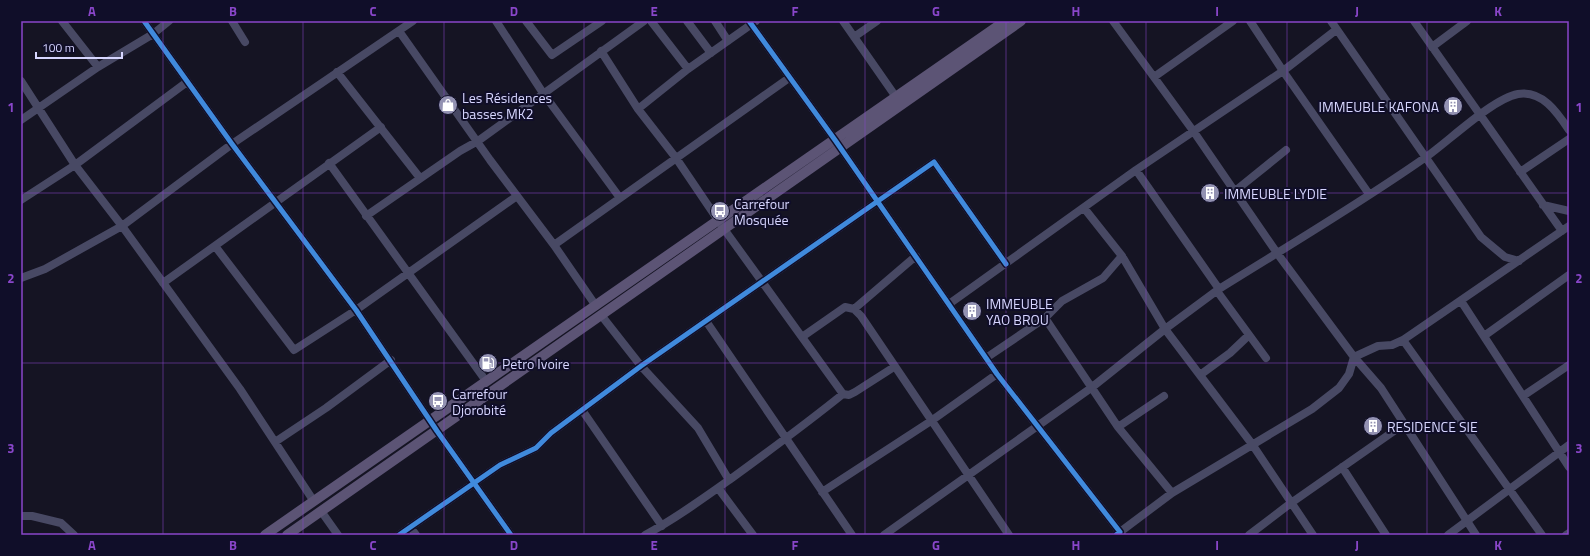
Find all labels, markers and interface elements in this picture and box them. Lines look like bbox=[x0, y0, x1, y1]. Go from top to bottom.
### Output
text: A bbox=[88, 1, 96, 21]
text: B bbox=[229, 1, 237, 21]
text: C bbox=[369, 1, 377, 21]
text: D bbox=[510, 1, 518, 21]
text: E bbox=[650, 1, 658, 21]
text: F bbox=[792, 1, 799, 21]
text: G bbox=[932, 1, 940, 21]
text: H bbox=[1072, 1, 1080, 21]
text: I bbox=[1215, 1, 1219, 21]
text: J bbox=[1355, 1, 1359, 21]
text: K bbox=[1494, 1, 1502, 21]
scale bar bbox=[36, 34, 122, 60]
text: 100 m bbox=[42, 38, 75, 57]
place label: Les Résidences basses MK2 bbox=[462, 87, 552, 124]
shop icon: Les Résidences basses MK2 bbox=[437, 94, 459, 116]
building icon: IMMEUBLE KAFONA bbox=[1442, 95, 1464, 117]
place label: IMMEUBLE KAFONA bbox=[1319, 96, 1440, 117]
text: 1 bbox=[7, 97, 15, 117]
text: 1 bbox=[1575, 97, 1583, 117]
building icon: IMMEUBLE LYDIE bbox=[1199, 182, 1221, 204]
place label: IMMEUBLE LYDIE bbox=[1224, 183, 1327, 204]
place label: Carrefour Mosquée bbox=[734, 193, 790, 230]
bus stop icon: Carrefour Mosquée bbox=[709, 200, 731, 222]
text: 2 bbox=[7, 268, 15, 288]
text: 2 bbox=[1575, 268, 1583, 288]
place label: IMMEUBLE YAO BROU bbox=[986, 293, 1053, 330]
building icon: IMMEUBLE YAO BROU bbox=[961, 300, 983, 322]
fuel station icon: Petro Ivoire bbox=[477, 352, 499, 374]
place label: Petro Ivoire bbox=[502, 353, 570, 374]
place label: Carrefour Djorobité bbox=[452, 383, 508, 420]
bus stop icon: Carrefour Djorobité bbox=[427, 390, 449, 412]
building icon: RESIDENCE SIE bbox=[1362, 415, 1384, 437]
place label: RESIDENCE SIE bbox=[1387, 416, 1478, 437]
text: 3 bbox=[7, 438, 15, 458]
text: 3 bbox=[1575, 438, 1583, 458]
text: A bbox=[88, 535, 96, 555]
text: B bbox=[229, 535, 237, 555]
text: C bbox=[369, 535, 377, 555]
text: D bbox=[510, 535, 518, 555]
text: E bbox=[650, 535, 658, 555]
text: F bbox=[792, 535, 799, 555]
text: G bbox=[932, 535, 940, 555]
text: H bbox=[1072, 535, 1080, 555]
text: I bbox=[1215, 535, 1219, 555]
text: J bbox=[1355, 535, 1359, 555]
text: K bbox=[1494, 535, 1502, 555]

